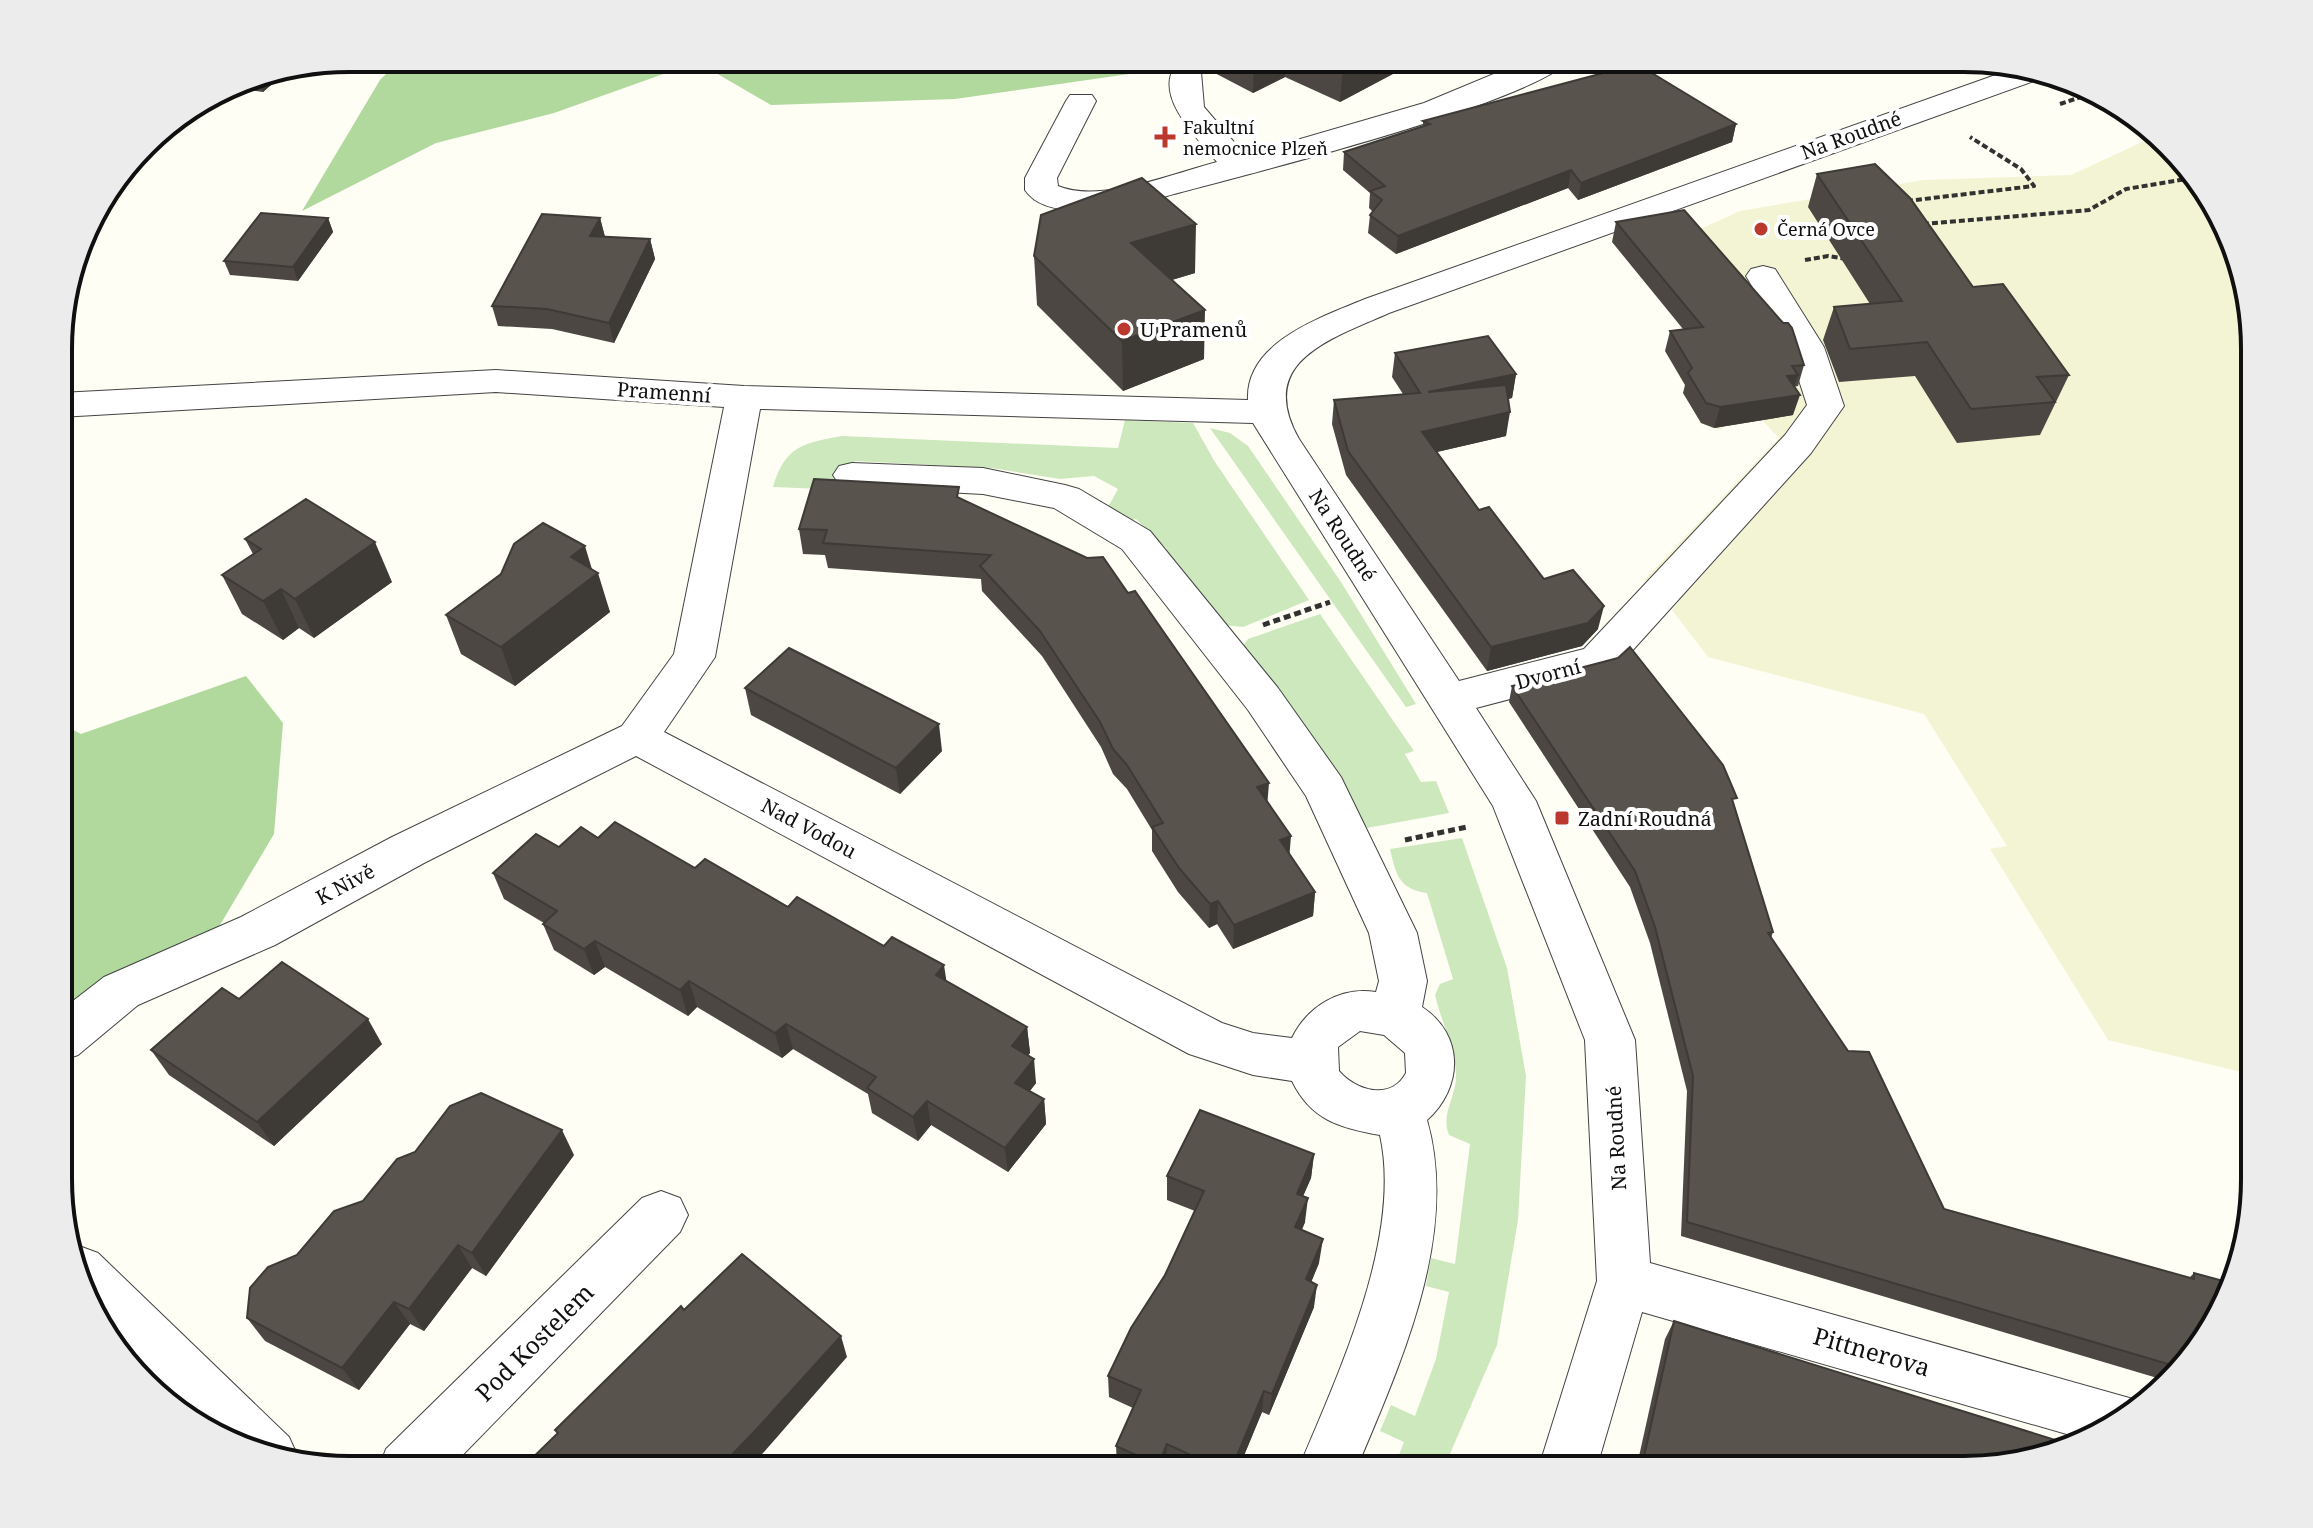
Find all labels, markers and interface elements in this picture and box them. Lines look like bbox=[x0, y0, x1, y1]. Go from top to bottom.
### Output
street label: Na Roudné bbox=[1797, 104, 1905, 166]
place label: Fakultní nemocnice Plzeň bbox=[1183, 115, 1328, 160]
marker: Fakultní nemocnice Plzeň bbox=[1154, 126, 1176, 148]
place label: Černá Ovce bbox=[1777, 217, 1875, 241]
marker: Černá Ovce bbox=[1752, 220, 1770, 238]
place label: U Pramenů bbox=[1140, 316, 1247, 343]
marker: U Pramenů bbox=[1115, 320, 1133, 338]
street label: Pramenní bbox=[616, 375, 712, 409]
street label: Na Roudné bbox=[1303, 484, 1383, 586]
street label: Dvorní bbox=[1512, 652, 1584, 696]
street label: Nad Vodou bbox=[757, 792, 862, 865]
place label: Zadní Roudná bbox=[1578, 805, 1712, 832]
marker: Zadní Roudná bbox=[1553, 809, 1571, 827]
street label: K Nivě bbox=[311, 857, 379, 911]
street label: Na Roudné bbox=[1600, 1085, 1632, 1191]
street label: Pod Kostelem bbox=[468, 1275, 601, 1408]
street label: Pittnerova bbox=[1810, 1319, 1934, 1383]

